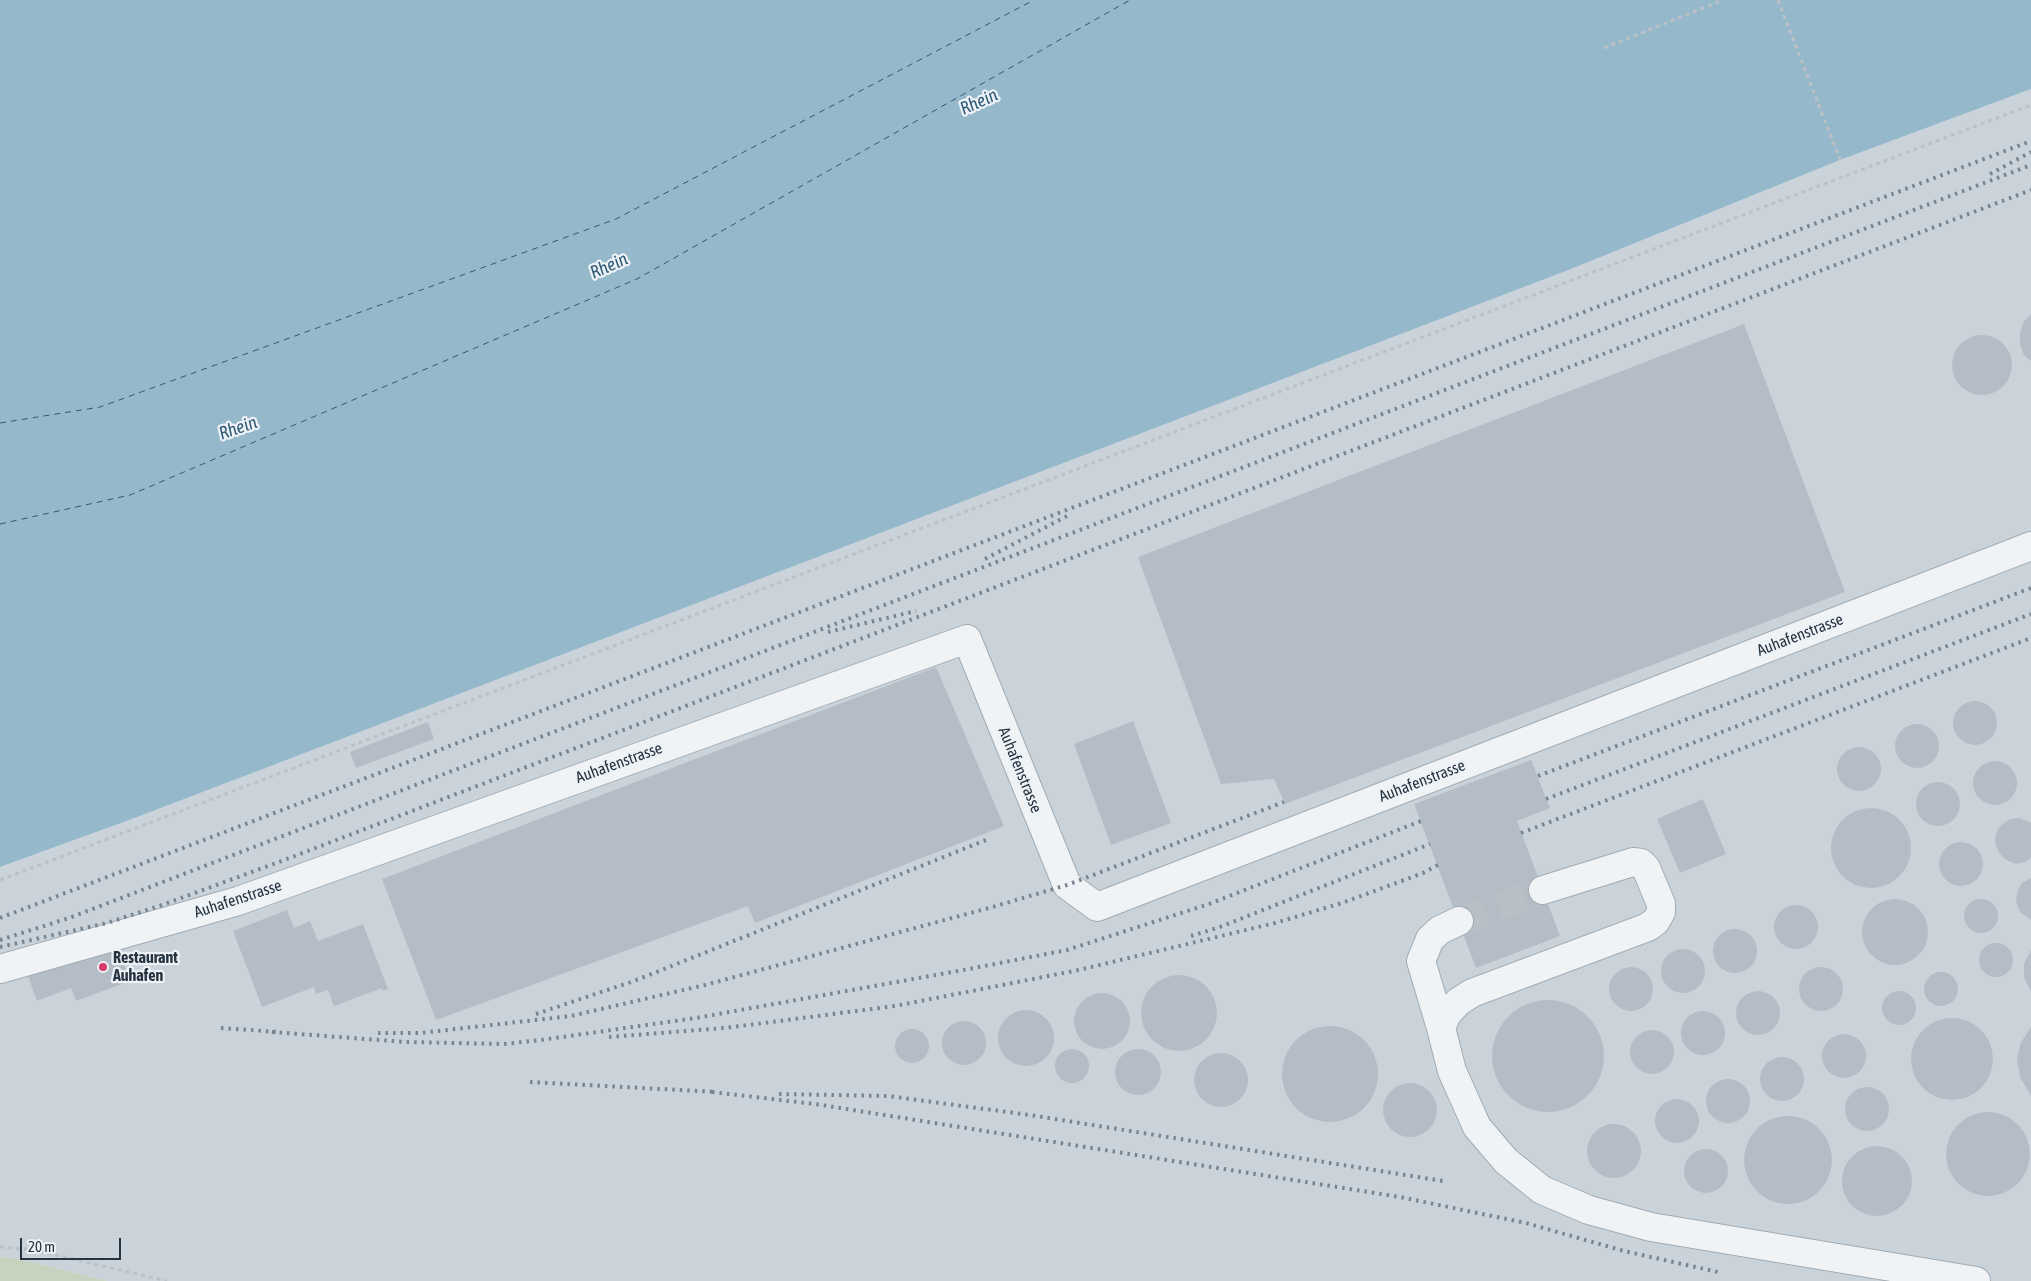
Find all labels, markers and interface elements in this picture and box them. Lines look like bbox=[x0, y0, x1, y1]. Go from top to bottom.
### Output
water label: Rhein bbox=[957, 84, 1001, 120]
water label: Rhein bbox=[587, 248, 631, 284]
water label: Rhein bbox=[216, 411, 260, 445]
street label: Auhafenstrasse bbox=[1754, 610, 1846, 660]
street label: Auhafenstrasse bbox=[994, 724, 1046, 816]
street label: Auhafenstrasse bbox=[573, 738, 665, 788]
street label: Auhafenstrasse bbox=[1376, 756, 1468, 806]
street label: Auhafenstrasse bbox=[192, 876, 284, 922]
place label: Restaurant Auhafen bbox=[113, 948, 178, 986]
marker: Restaurant Auhafen bbox=[97, 961, 109, 973]
scale bar bbox=[22, 1228, 124, 1260]
text: 20 m bbox=[28, 1238, 55, 1255]

